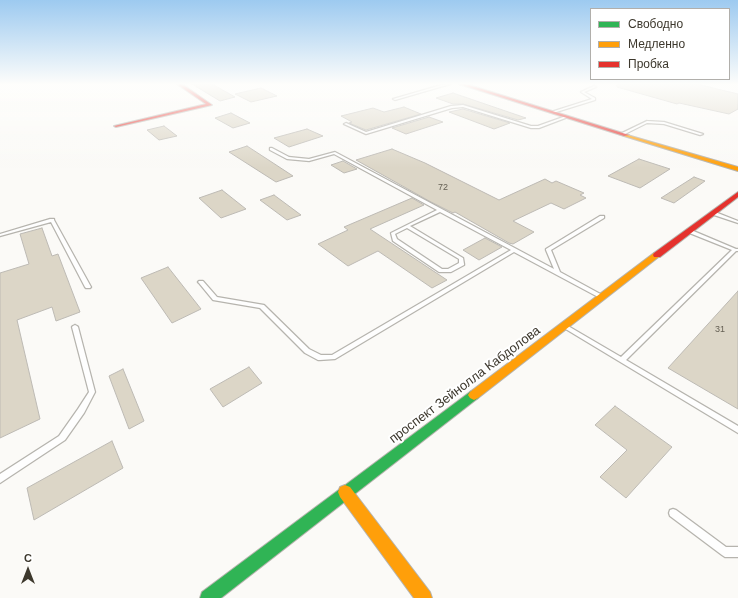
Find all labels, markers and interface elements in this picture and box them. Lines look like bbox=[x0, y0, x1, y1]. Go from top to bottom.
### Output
legend bbox=[590, 8, 730, 80]
text: Свободно bbox=[628, 17, 683, 31]
text: Медленно bbox=[628, 37, 685, 51]
text: Пробка bbox=[628, 57, 669, 71]
house number: 72 bbox=[438, 183, 448, 193]
street label: проспект Зейнолла Кабдолова bbox=[386, 323, 544, 447]
house number: 31 bbox=[715, 325, 725, 335]
north arrow bbox=[8, 550, 48, 590]
text: С bbox=[24, 552, 32, 564]

